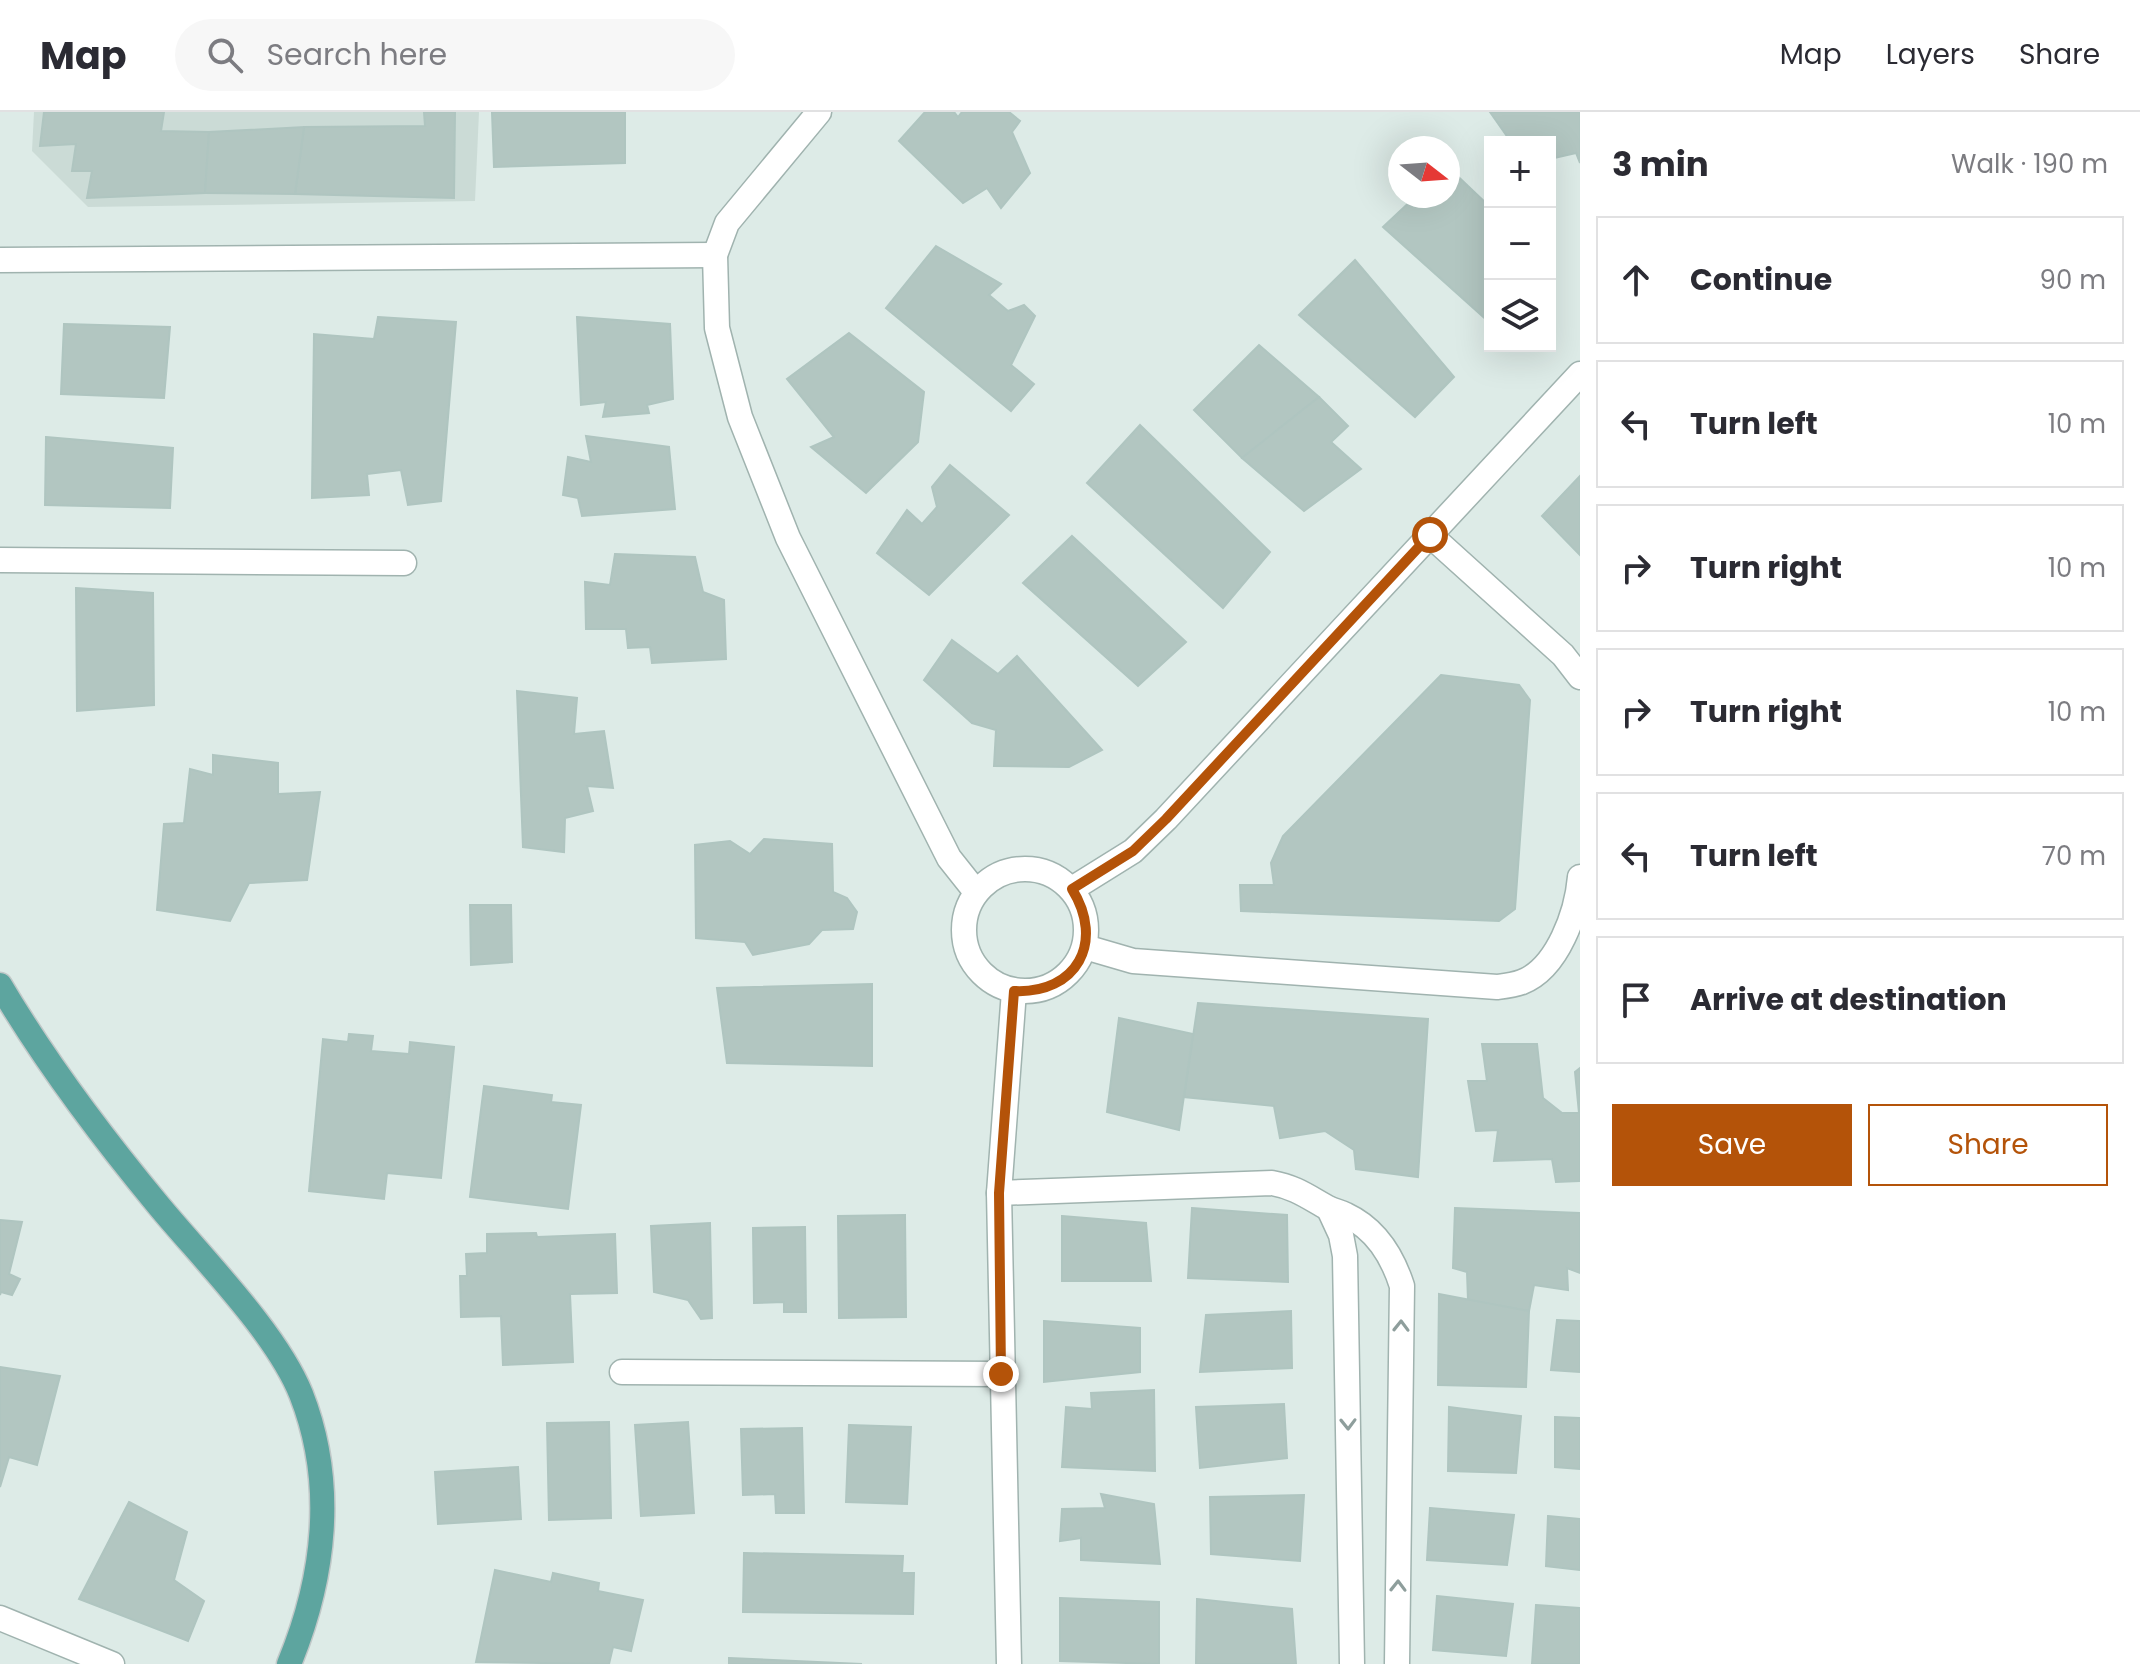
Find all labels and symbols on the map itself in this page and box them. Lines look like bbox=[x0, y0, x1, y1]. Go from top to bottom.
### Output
north arrow bbox=[1388, 136, 1460, 208]
route start bbox=[1412, 517, 1448, 553]
one-way arrow bbox=[1392, 1319, 1410, 1332]
route end bbox=[983, 1356, 1019, 1392]
one-way arrow bbox=[1339, 1418, 1357, 1431]
one-way arrow bbox=[1389, 1579, 1407, 1592]

